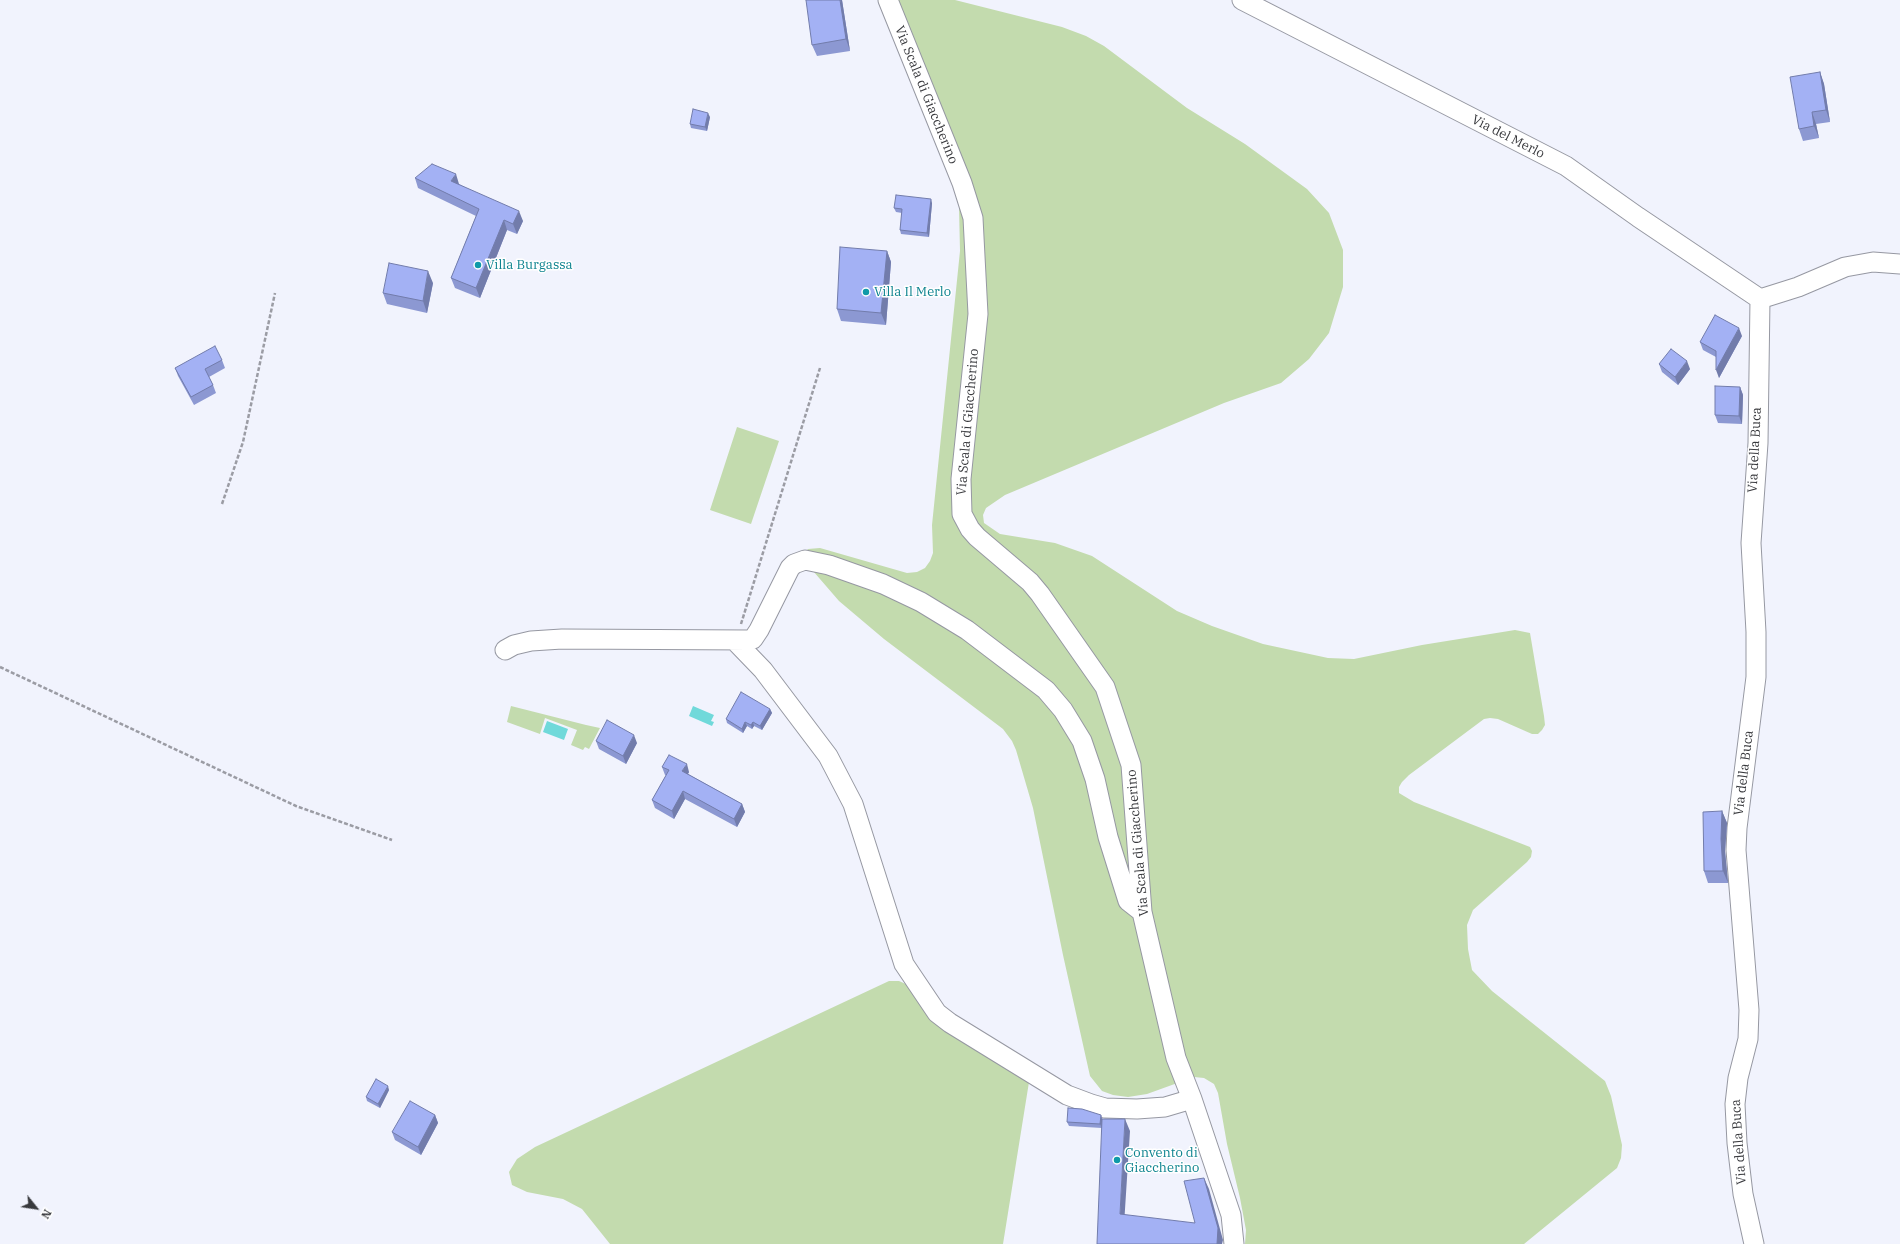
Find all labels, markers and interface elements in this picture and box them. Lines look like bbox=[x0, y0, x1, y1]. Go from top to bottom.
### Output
street label: Via Scala di Giaccherino bbox=[891, 24, 961, 166]
street label: Via del Merlo bbox=[1469, 112, 1547, 162]
place label: Villa Burgassa bbox=[486, 257, 573, 273]
marker: Villa Burgassa bbox=[473, 260, 483, 270]
place label: Villa Il Merlo bbox=[874, 284, 951, 300]
marker: Villa Il Merlo bbox=[861, 287, 871, 297]
street label: Via Scala di Giaccherino bbox=[954, 348, 982, 496]
street label: Via della Buca bbox=[1745, 407, 1765, 493]
street label: Via della Buca bbox=[1731, 729, 1757, 817]
street label: Via Scala di Giaccherino bbox=[1124, 769, 1152, 917]
street label: Via della Buca bbox=[1728, 1099, 1750, 1185]
place label: Convento di Giaccherino bbox=[1125, 1145, 1199, 1176]
marker: Convento di Giaccherino bbox=[1112, 1155, 1122, 1165]
north arrow bbox=[16, 1188, 56, 1228]
text: N bbox=[38, 1207, 55, 1221]

